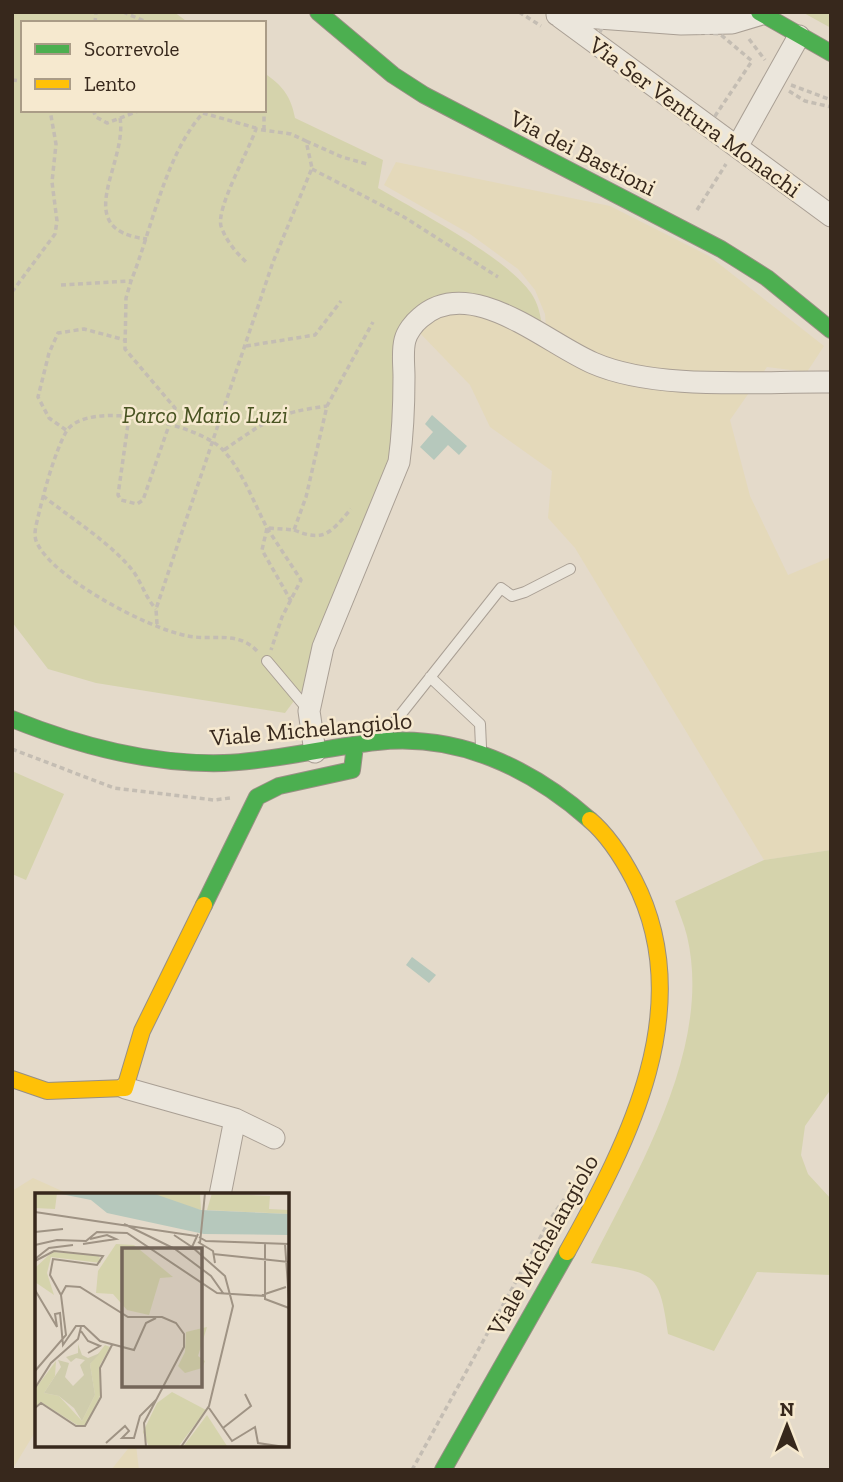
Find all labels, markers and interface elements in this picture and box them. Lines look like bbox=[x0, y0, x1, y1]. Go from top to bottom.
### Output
legend bbox=[21, 21, 266, 112]
street label: Via Ser Ventura Monachi bbox=[583, 29, 807, 204]
text: Scorrevole bbox=[84, 36, 179, 61]
text: Lento bbox=[84, 71, 136, 96]
street label: Via dei Bastioni bbox=[504, 103, 662, 202]
park label: Parco Mario Luzi bbox=[122, 400, 288, 429]
street label: Viale Michelangiolo bbox=[208, 705, 413, 752]
street label: Viale Michelangiolo bbox=[480, 1149, 604, 1341]
inset map bbox=[35, 1193, 289, 1447]
north arrow bbox=[752, 1391, 822, 1461]
text: N bbox=[780, 1398, 794, 1421]

